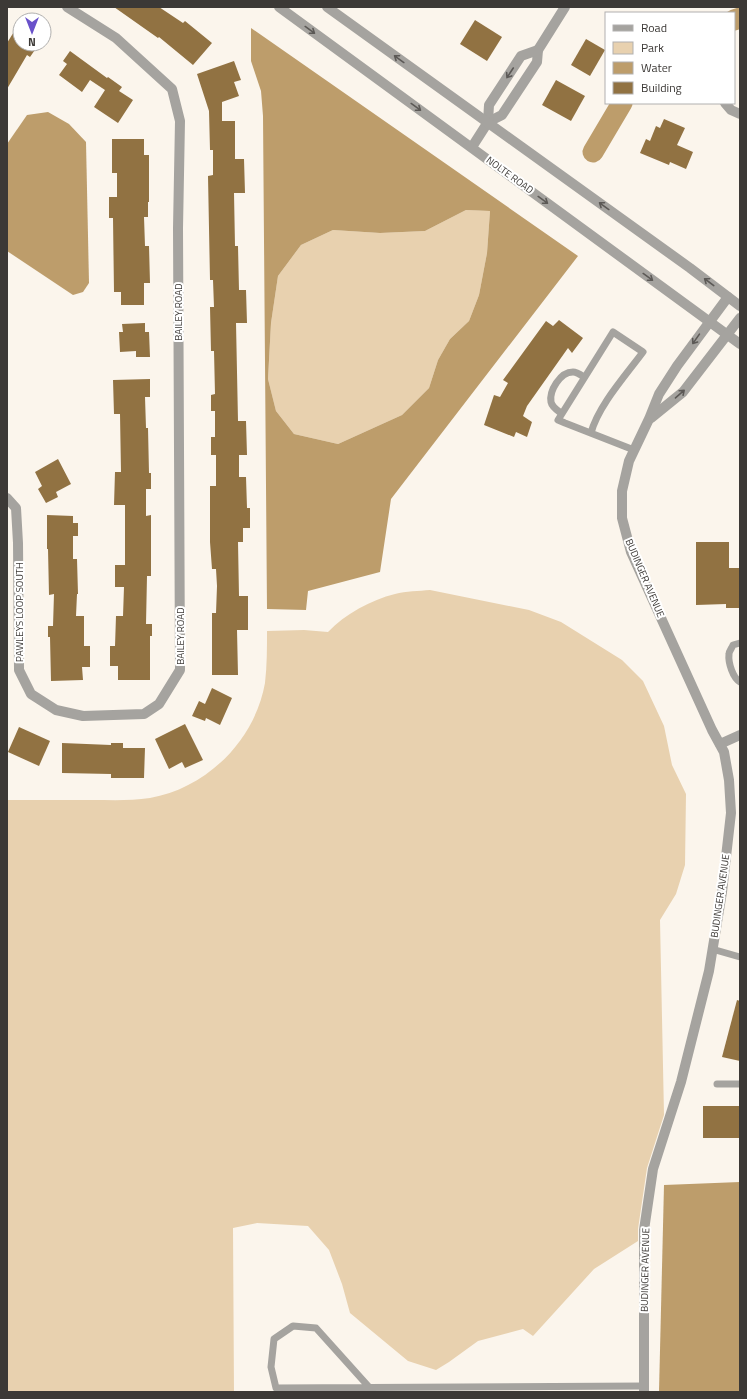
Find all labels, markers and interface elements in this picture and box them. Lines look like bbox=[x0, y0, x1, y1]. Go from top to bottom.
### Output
north arrow bbox=[12, 12, 52, 52]
legend bbox=[605, 12, 735, 104]
text: Road bbox=[641, 18, 667, 37]
one-way arrow bbox=[305, 26, 316, 34]
text: N bbox=[28, 34, 36, 50]
text: Park bbox=[641, 38, 664, 57]
one-way arrow bbox=[394, 55, 405, 63]
text: Water bbox=[641, 58, 672, 77]
one-way arrow bbox=[505, 67, 513, 79]
text: Building bbox=[641, 78, 682, 97]
one-way arrow bbox=[410, 102, 421, 111]
street label: NOLTE ROAD bbox=[483, 153, 537, 197]
one-way arrow bbox=[537, 196, 548, 204]
one-way arrow bbox=[598, 202, 609, 210]
one-way arrow bbox=[642, 273, 653, 281]
one-way arrow bbox=[703, 278, 714, 287]
street label: BAILEY ROAD bbox=[171, 283, 186, 341]
one-way arrow bbox=[692, 334, 700, 345]
one-way arrow bbox=[674, 390, 685, 399]
street label: BUDINGER AVENUE bbox=[622, 536, 669, 620]
street label: PAWLEYS LOOP SOUTH bbox=[12, 562, 27, 662]
street label: BAILEY ROAD bbox=[173, 607, 188, 665]
street label: BUDINGER AVENUE bbox=[707, 853, 733, 939]
street label: BUDINGER AVENUE bbox=[637, 1227, 653, 1312]

